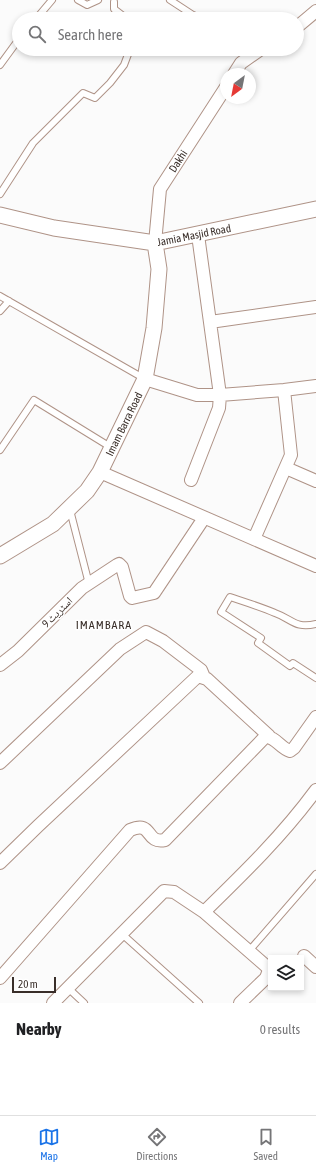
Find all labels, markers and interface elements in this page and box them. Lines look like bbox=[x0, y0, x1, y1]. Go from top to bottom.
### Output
search box bbox=[12, 12, 304, 56]
icon: search bbox=[26, 23, 48, 45]
text: Search here bbox=[58, 26, 123, 43]
north arrow bbox=[220, 68, 256, 104]
street label: Dakhi bbox=[166, 148, 190, 174]
street label: Jamia Masjid Road bbox=[156, 222, 232, 248]
street label: Imam Barra Road bbox=[103, 390, 145, 458]
street label: اسٹریٹ 9 bbox=[39, 594, 75, 630]
district label: IMAMBARA bbox=[76, 618, 132, 632]
map controls bbox=[268, 955, 304, 991]
button: layers bbox=[268, 955, 304, 991]
scale bar bbox=[12, 975, 56, 994]
text: 20 m bbox=[18, 978, 38, 990]
text: Nearby bbox=[16, 1019, 62, 1039]
text: 0 results bbox=[260, 1022, 300, 1037]
tab: Map bbox=[38, 1126, 60, 1162]
tab: Directions bbox=[136, 1126, 177, 1162]
tab: Saved bbox=[254, 1126, 278, 1162]

